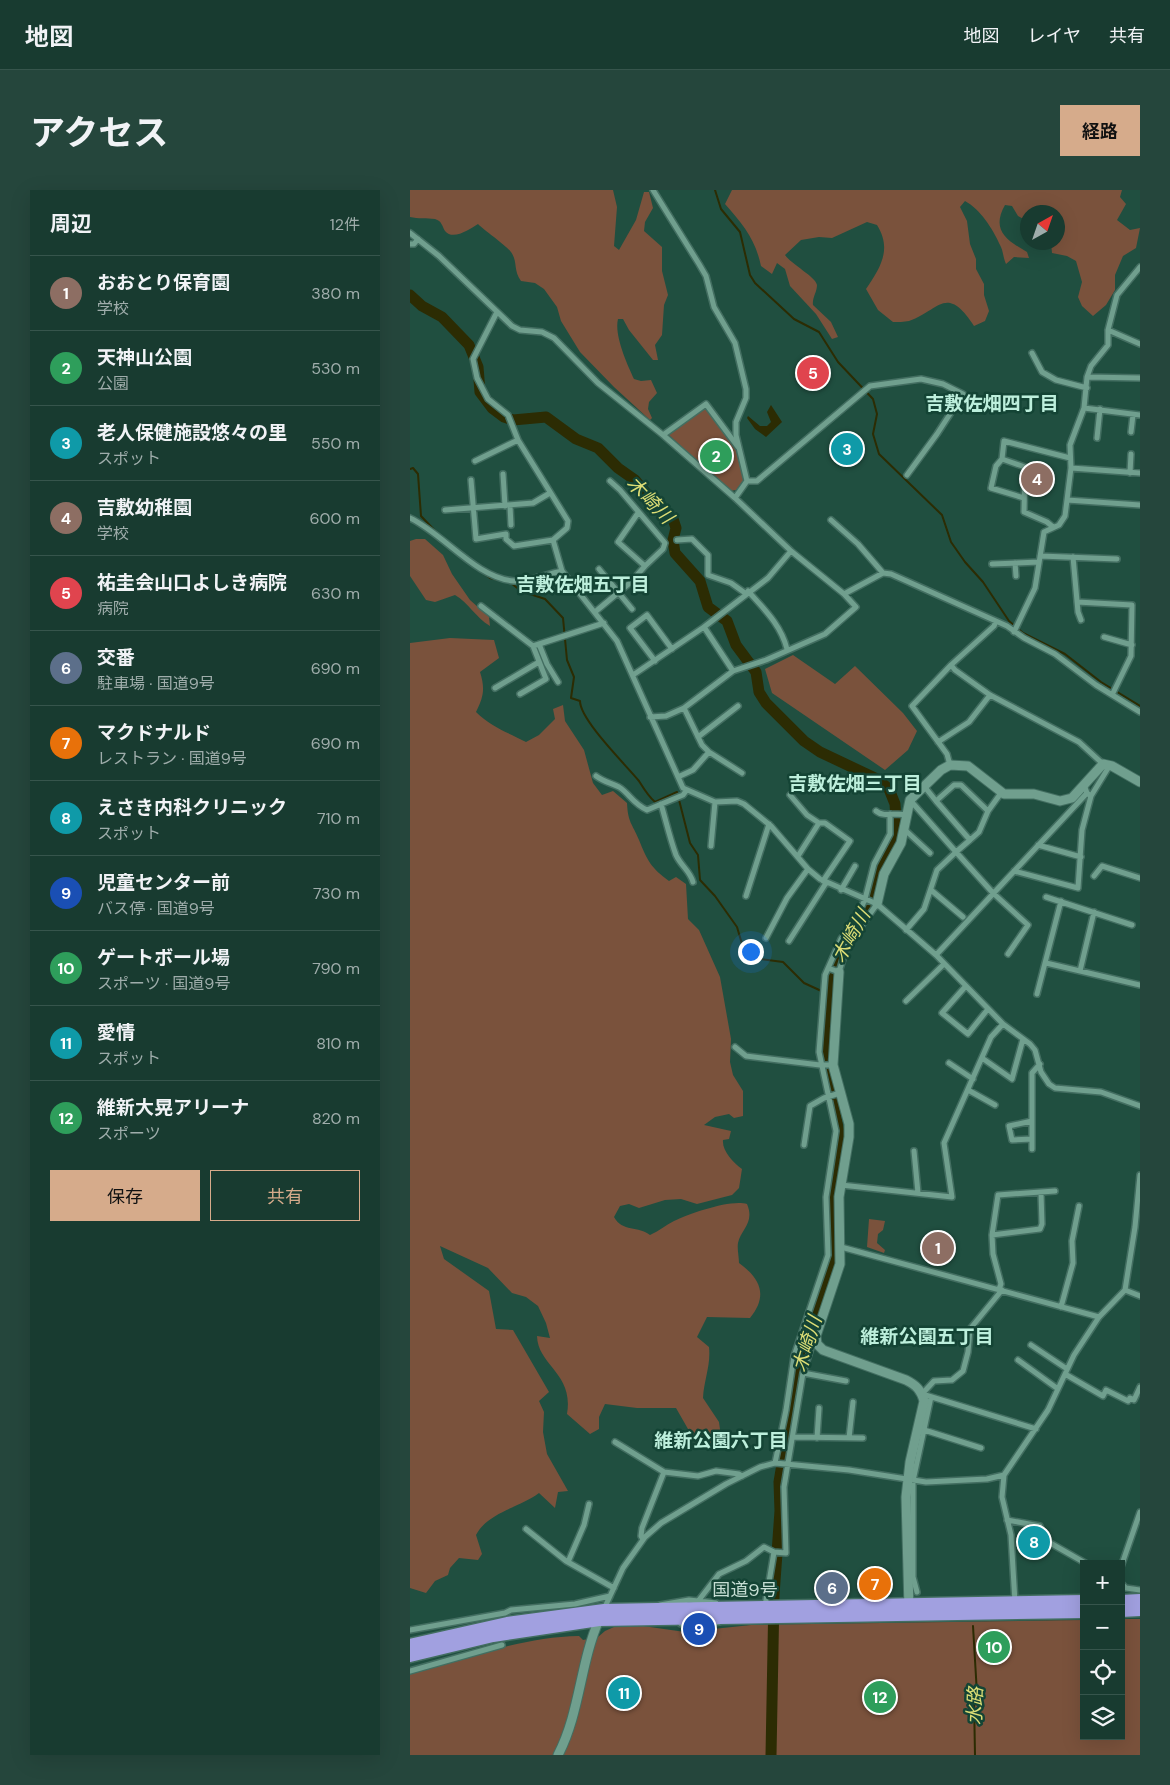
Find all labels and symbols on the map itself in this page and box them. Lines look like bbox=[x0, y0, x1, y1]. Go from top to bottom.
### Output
north arrow bbox=[1020, 205, 1065, 250]
pin: 5 bbox=[797, 354, 829, 392]
district label: 吉敷佐畑四丁目 bbox=[925, 391, 1059, 416]
pin: 3 bbox=[831, 430, 863, 468]
pin: 2 bbox=[700, 437, 732, 475]
pin: 4 bbox=[1021, 460, 1053, 498]
water label: 木崎川 bbox=[621, 471, 680, 531]
district label: 吉敷佐畑五丁目 bbox=[516, 572, 650, 597]
district label: 吉敷佐畑三丁目 bbox=[788, 771, 922, 796]
water label: 木崎川 bbox=[826, 903, 877, 967]
your location bbox=[738, 939, 764, 965]
pin: 1 bbox=[922, 1229, 954, 1267]
water label: 木崎川 bbox=[787, 1311, 828, 1375]
district label: 維新公園五丁目 bbox=[860, 1324, 994, 1349]
district label: 維新公園六丁目 bbox=[654, 1428, 788, 1453]
pin: 8 bbox=[1018, 1523, 1050, 1561]
pin: 7 bbox=[859, 1565, 891, 1603]
pin: 6 bbox=[816, 1569, 848, 1607]
street label: 国道9号 bbox=[712, 1578, 778, 1602]
pin: 9 bbox=[683, 1610, 715, 1648]
pin: 10 bbox=[978, 1628, 1010, 1666]
pin: 11 bbox=[608, 1674, 640, 1712]
pin: 12 bbox=[864, 1678, 896, 1716]
water label: 水路 bbox=[962, 1685, 988, 1725]

